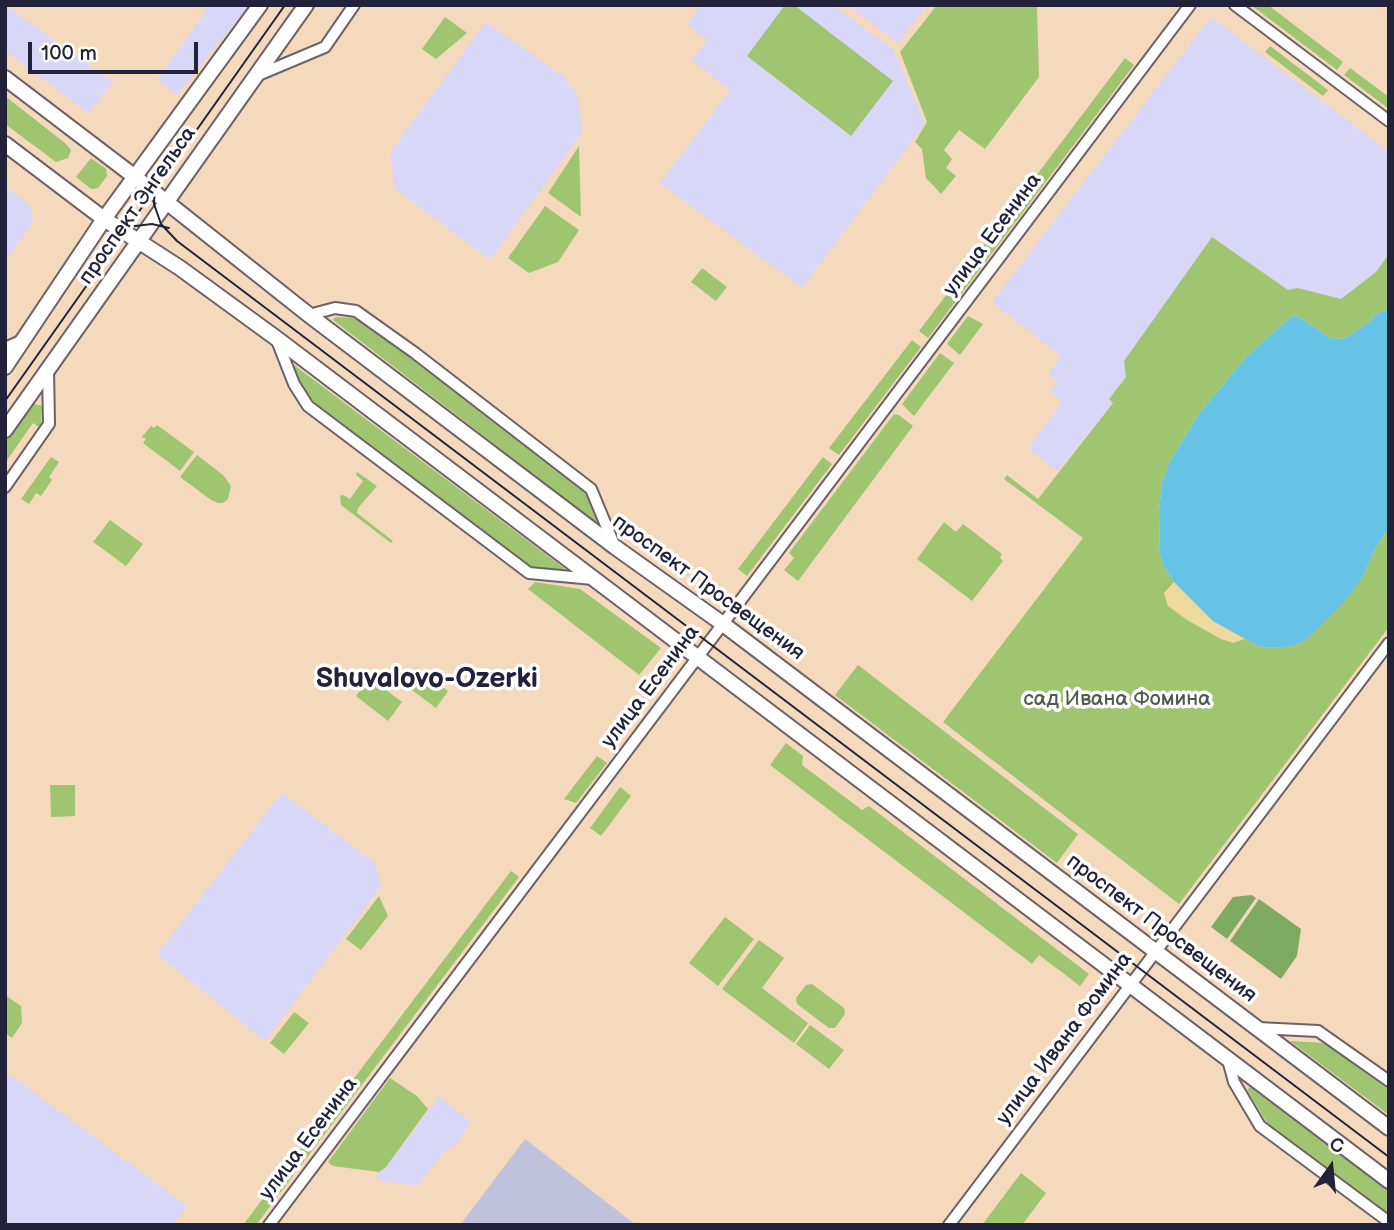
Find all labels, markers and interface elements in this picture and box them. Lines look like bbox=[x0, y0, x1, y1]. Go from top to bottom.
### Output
scale bar bbox=[32, 28, 201, 72]
text: 100 m bbox=[41, 41, 97, 66]
street label: проспект Энгельса bbox=[74, 122, 202, 290]
street label: улица Есенина bbox=[939, 169, 1047, 301]
street label: проспект Просвещения bbox=[607, 510, 809, 666]
street label: улица Есенина bbox=[597, 621, 705, 753]
district label: Shuvalovo-Ozerki bbox=[316, 663, 538, 697]
park label: сад Ивана Фомина bbox=[1023, 687, 1211, 713]
street label: проспект Просвещения bbox=[1061, 849, 1261, 1009]
street label: улица Ивана Фомина bbox=[992, 948, 1138, 1130]
street label: улица Есенина bbox=[255, 1073, 363, 1205]
north arrow bbox=[1296, 1132, 1366, 1202]
text: С bbox=[1327, 1133, 1346, 1159]

